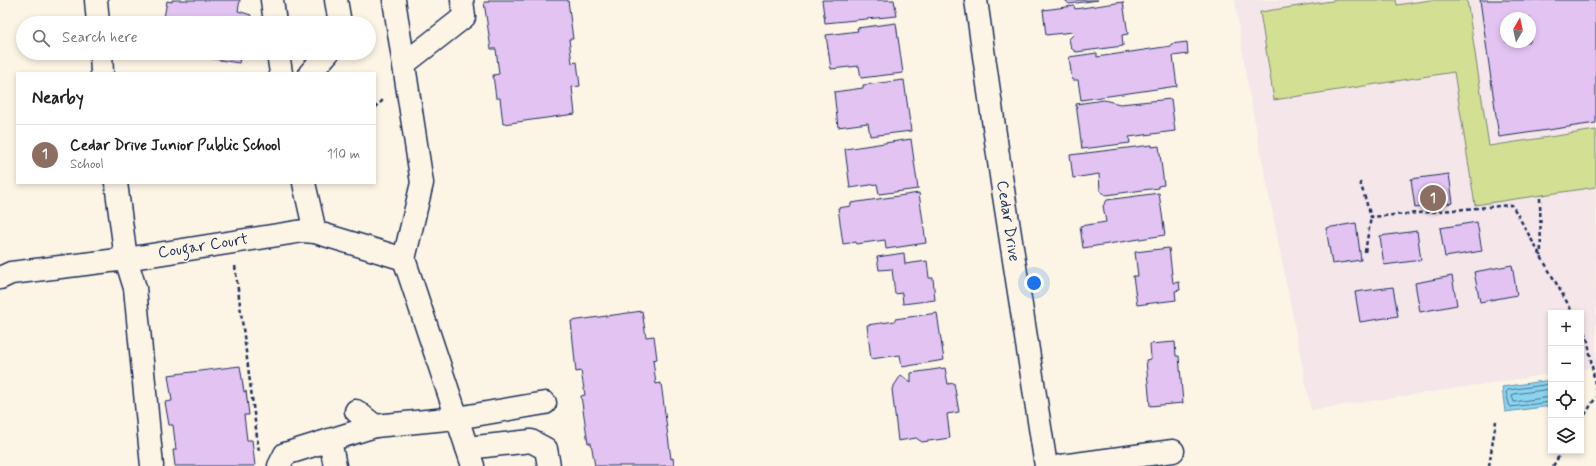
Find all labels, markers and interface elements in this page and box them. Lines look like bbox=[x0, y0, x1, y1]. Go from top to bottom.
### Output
north arrow bbox=[1500, 12, 1536, 48]
search box bbox=[16, 16, 376, 60]
icon: search bbox=[30, 27, 52, 49]
text: Search here bbox=[62, 28, 138, 48]
text: Nearby bbox=[32, 87, 84, 109]
text: Cedar Drive Junior Public School bbox=[70, 136, 281, 156]
text: 1 bbox=[42, 146, 48, 163]
text: 110 m bbox=[327, 146, 360, 163]
text: School bbox=[70, 156, 104, 173]
street label: Cedar Drive bbox=[991, 179, 1025, 263]
pin: 1 bbox=[1420, 183, 1446, 213]
street label: Cougar Court bbox=[156, 228, 250, 264]
your location bbox=[1024, 273, 1044, 293]
map controls bbox=[1548, 310, 1584, 454]
button: + bbox=[1548, 310, 1584, 346]
button: − bbox=[1548, 346, 1584, 382]
button: locate bbox=[1548, 382, 1584, 418]
button: layers bbox=[1548, 418, 1584, 454]

